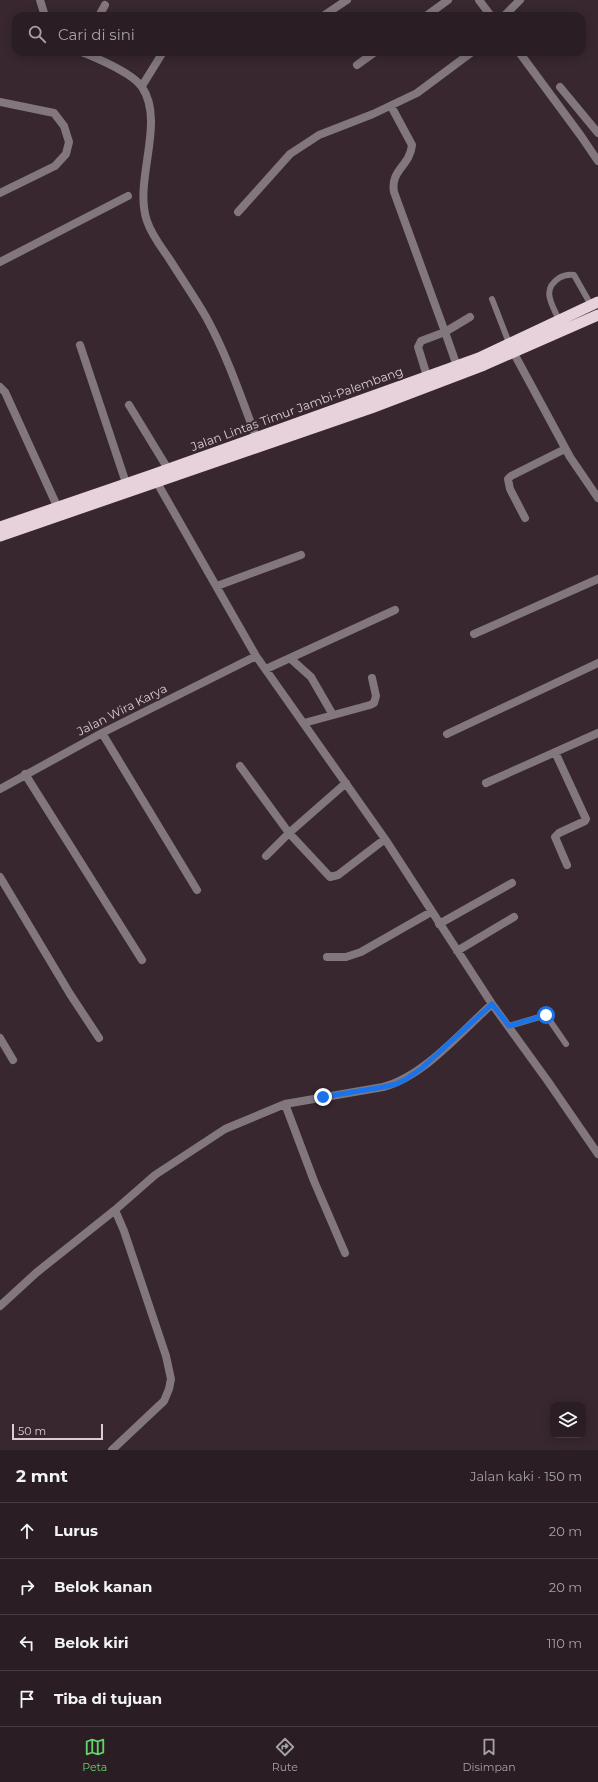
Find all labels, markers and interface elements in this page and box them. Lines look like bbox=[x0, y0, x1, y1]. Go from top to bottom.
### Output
search box bbox=[12, 12, 586, 56]
icon: search bbox=[26, 23, 48, 45]
text: Cari di sini bbox=[58, 25, 135, 44]
street label: Jalan Lintas Timur Jambi-Palembang bbox=[188, 363, 405, 454]
street label: Jalan Wira Karya bbox=[73, 680, 169, 739]
route start bbox=[537, 1006, 555, 1024]
route end bbox=[314, 1088, 332, 1106]
map controls bbox=[550, 1402, 586, 1438]
button: layers bbox=[550, 1402, 586, 1438]
scale bar bbox=[12, 1422, 103, 1441]
text: 50 m bbox=[18, 1424, 46, 1438]
text: 2 mnt bbox=[16, 1466, 68, 1486]
text: Jalan kaki · 150 m bbox=[470, 1468, 582, 1484]
icon: ahead bbox=[16, 1520, 38, 1542]
text: Lurus bbox=[54, 1521, 98, 1540]
text: 20 m bbox=[549, 1523, 582, 1539]
icon: right bbox=[16, 1576, 38, 1598]
text: Belok kanan bbox=[54, 1577, 152, 1596]
text: 20 m bbox=[549, 1579, 582, 1595]
icon: left bbox=[16, 1632, 38, 1654]
text: Belok kiri bbox=[54, 1633, 129, 1652]
text: 110 m bbox=[547, 1635, 582, 1651]
icon: arrive bbox=[16, 1688, 38, 1710]
text: Tiba di tujuan bbox=[54, 1689, 162, 1708]
tab: Peta bbox=[82, 1736, 107, 1774]
tab: Rute bbox=[272, 1736, 298, 1774]
tab: Disimpan bbox=[462, 1736, 516, 1774]

